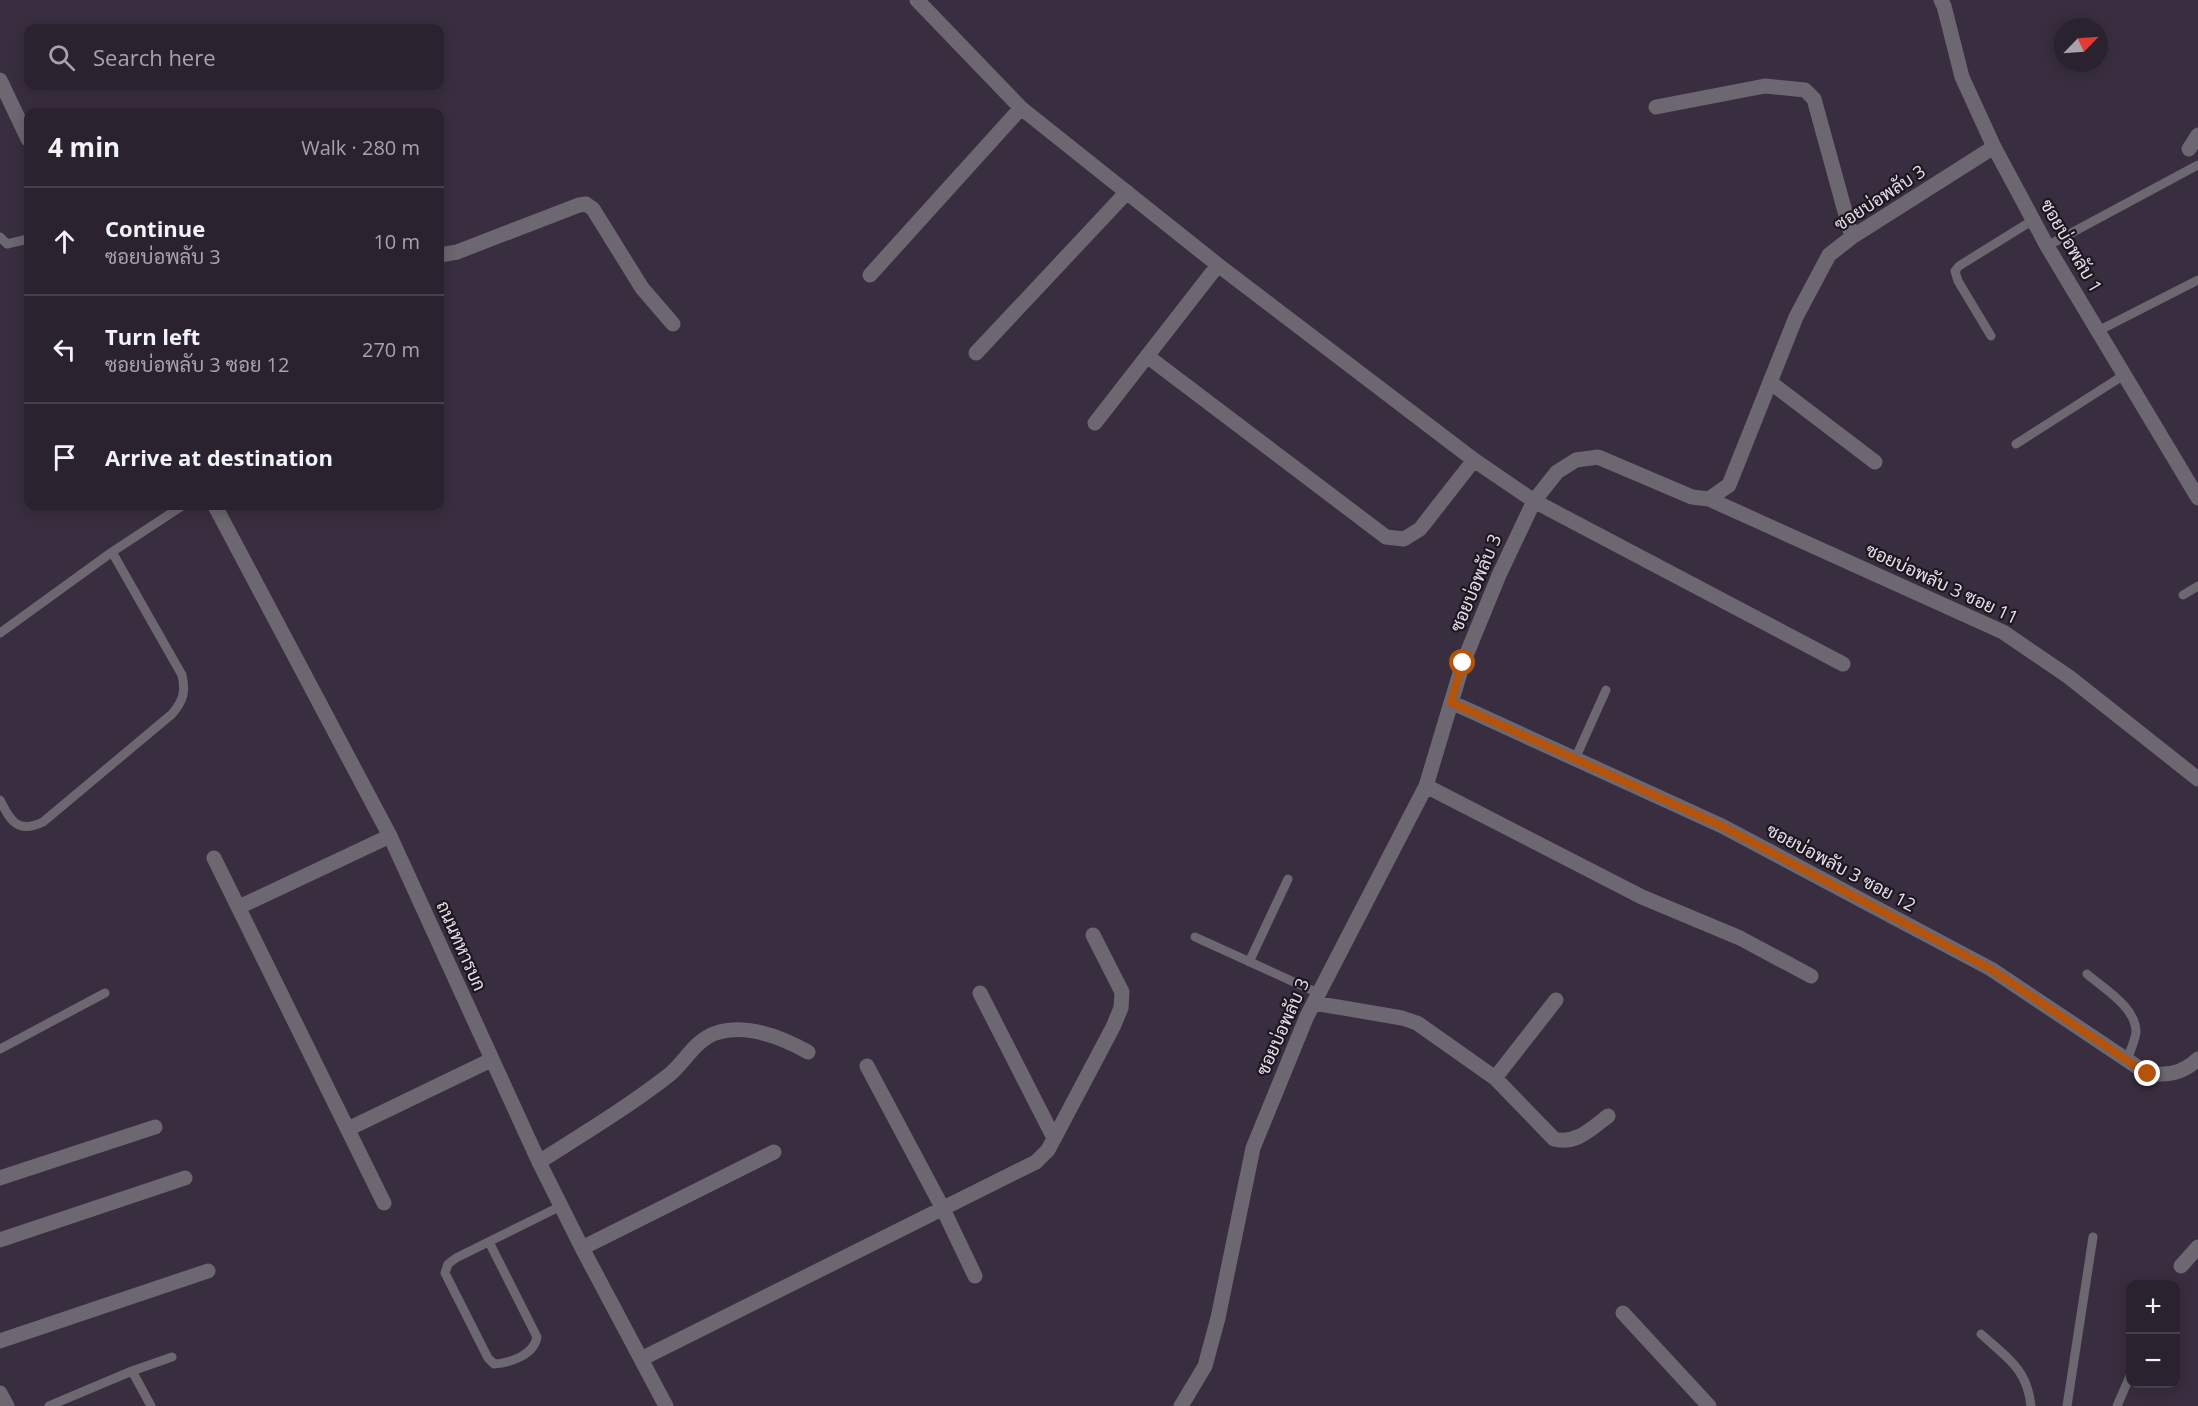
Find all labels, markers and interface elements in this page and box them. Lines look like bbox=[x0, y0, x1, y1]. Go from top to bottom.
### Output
north arrow bbox=[2054, 18, 2108, 72]
search box bbox=[24, 24, 444, 90]
icon: search bbox=[45, 41, 78, 74]
text: Search here bbox=[93, 42, 216, 72]
text: 4 min bbox=[48, 129, 120, 165]
text: Walk · 280 m bbox=[301, 134, 420, 161]
street label: ซอยบ่อพลับ 3 bbox=[1829, 159, 1930, 236]
street label: ซอยบ่อพลับ 1 bbox=[2035, 194, 2108, 297]
text: Continue bbox=[105, 213, 205, 243]
icon: ahead bbox=[48, 225, 81, 258]
text: 10 m bbox=[373, 228, 420, 255]
text: ซอยบ่อพลับ 3 bbox=[105, 243, 221, 270]
text: Turn left bbox=[105, 321, 200, 351]
icon: left bbox=[48, 333, 81, 366]
text: 270 m bbox=[362, 336, 420, 363]
text: ซอยบ่อพลับ 3 ซอย 12 bbox=[105, 351, 289, 378]
icon: arrive bbox=[48, 441, 81, 474]
text: Arrive at destination bbox=[105, 442, 333, 472]
street label: ซอยบ่อพลับ 3 bbox=[1444, 530, 1506, 635]
street label: ซอยบ่อพลับ 3 ซอย 11 bbox=[1862, 537, 2023, 629]
route start bbox=[1449, 649, 1475, 675]
street label: ซอยบ่อพลับ 3 ซอย 12 bbox=[1763, 818, 1920, 917]
street label: ถนนทหารบก bbox=[431, 897, 492, 994]
street label: ซอยบ่อพลับ 3 bbox=[1250, 974, 1314, 1079]
route end bbox=[2134, 1060, 2160, 1086]
map controls bbox=[2126, 1280, 2180, 1388]
button: + bbox=[2126, 1280, 2180, 1334]
button: − bbox=[2126, 1334, 2180, 1388]

